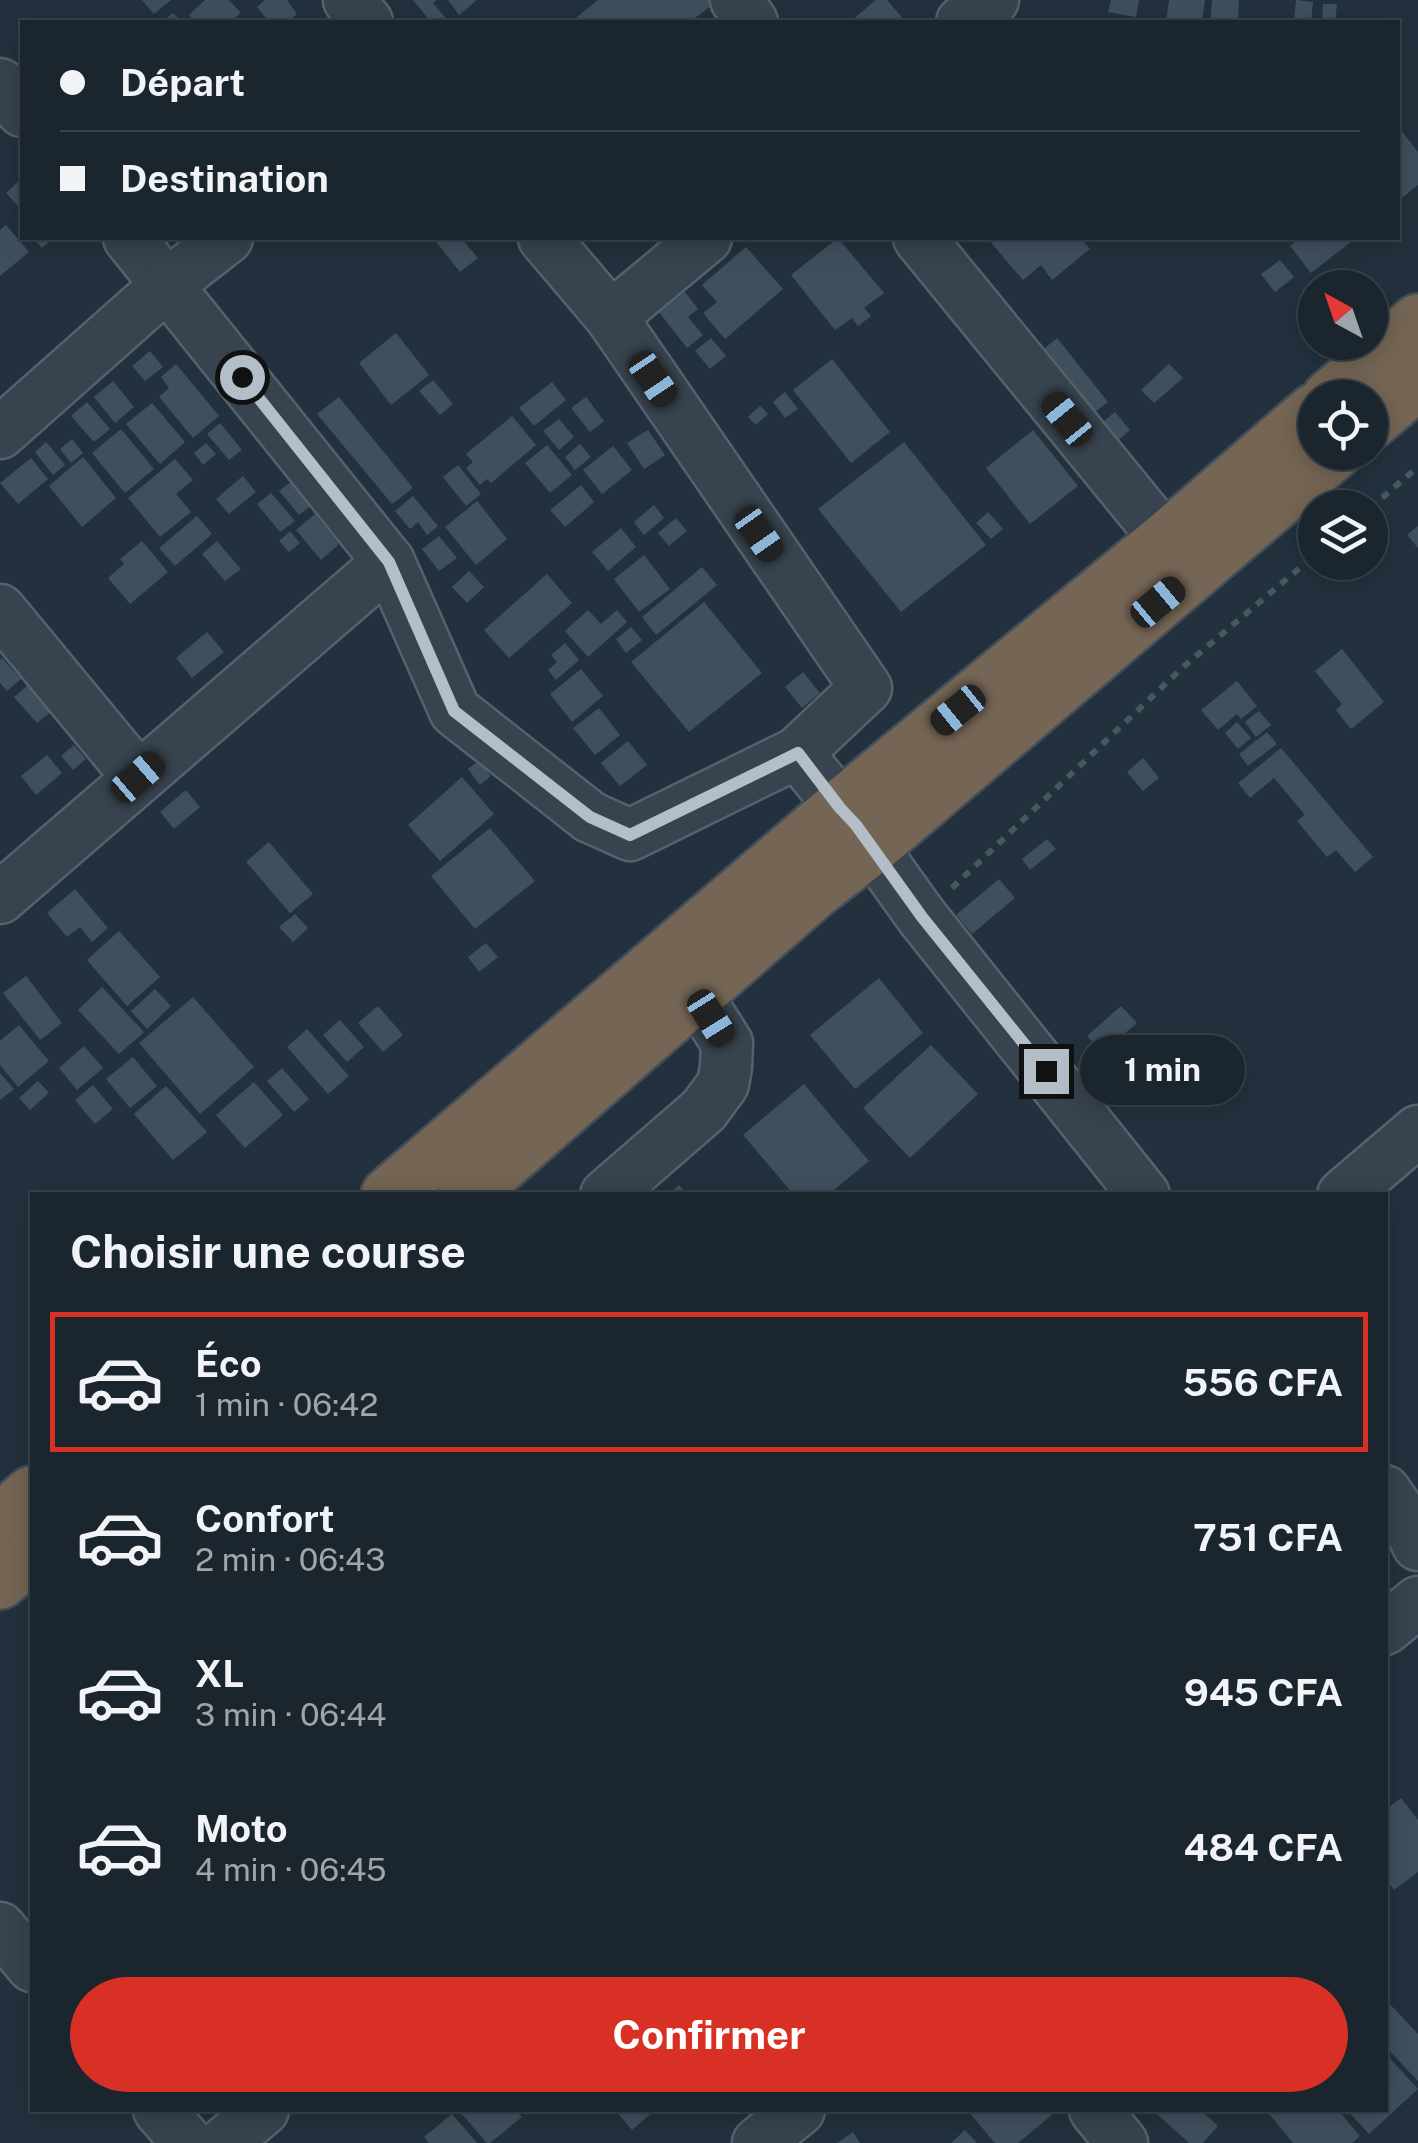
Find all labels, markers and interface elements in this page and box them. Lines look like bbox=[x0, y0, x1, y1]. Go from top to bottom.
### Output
text: Départ bbox=[120, 60, 245, 105]
text: Destination bbox=[120, 156, 329, 201]
north arrow bbox=[1298, 270, 1388, 360]
map controls bbox=[1298, 270, 1388, 580]
car bbox=[624, 346, 682, 412]
route start bbox=[220, 355, 265, 400]
button: locate bbox=[1298, 380, 1388, 470]
car bbox=[1036, 386, 1098, 452]
button: layers bbox=[1298, 490, 1388, 580]
car bbox=[730, 501, 788, 567]
car bbox=[1125, 571, 1191, 633]
car bbox=[925, 679, 991, 741]
car bbox=[106, 746, 170, 808]
car bbox=[682, 985, 740, 1051]
callout: 1 min bbox=[1081, 1036, 1246, 1106]
route end bbox=[1024, 1049, 1069, 1094]
text: 1 min bbox=[1124, 1051, 1201, 1088]
text: Choisir une course bbox=[70, 1225, 466, 1278]
icon: car bbox=[75, 1337, 165, 1427]
text: Éco bbox=[195, 1341, 262, 1386]
text: 556 CFA bbox=[1182, 1360, 1343, 1405]
text: 1 min · 06:42 bbox=[195, 1386, 378, 1423]
icon: car bbox=[75, 1492, 165, 1582]
text: Confort bbox=[195, 1496, 335, 1541]
text: 751 CFA bbox=[1193, 1515, 1343, 1560]
text: 2 min · 06:43 bbox=[195, 1541, 385, 1578]
icon: car bbox=[75, 1647, 165, 1737]
text: XL bbox=[195, 1651, 244, 1696]
text: 945 CFA bbox=[1184, 1670, 1343, 1715]
text: 3 min · 06:44 bbox=[195, 1696, 386, 1733]
icon: car bbox=[75, 1802, 165, 1892]
text: Moto bbox=[195, 1806, 288, 1851]
text: 484 CFA bbox=[1184, 1825, 1343, 1870]
text: 4 min · 06:45 bbox=[195, 1851, 387, 1888]
button: Confirmer bbox=[70, 1977, 1348, 2092]

